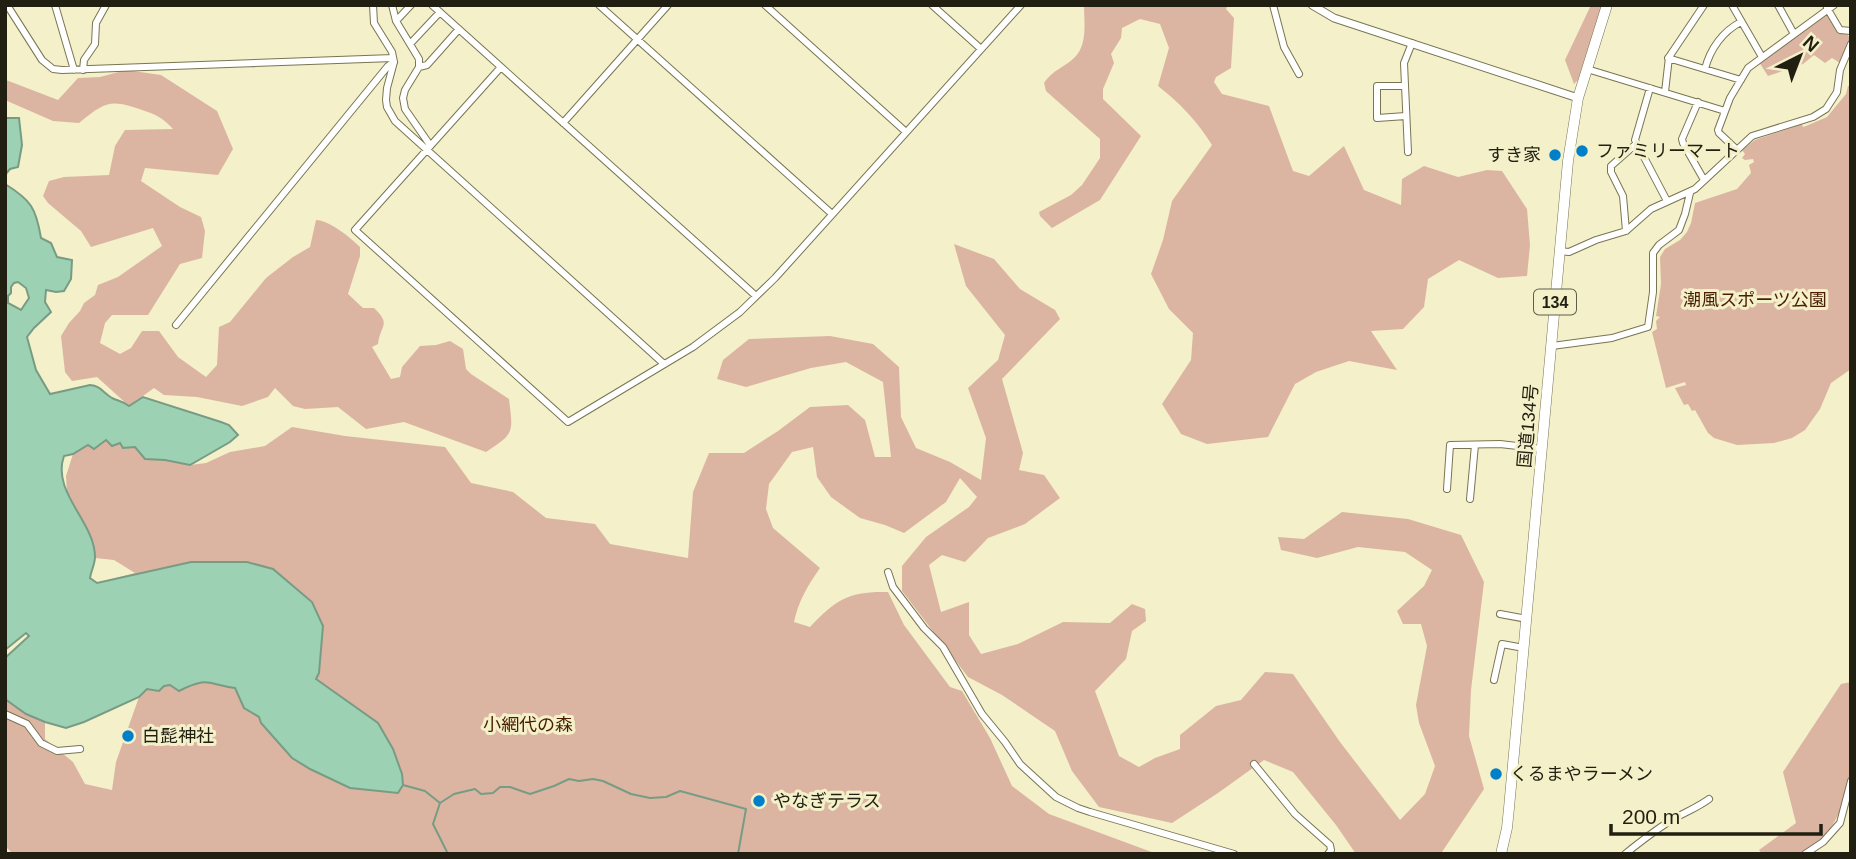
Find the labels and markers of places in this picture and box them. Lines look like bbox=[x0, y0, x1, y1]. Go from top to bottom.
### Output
place label: ファミリーマート bbox=[1596, 141, 1740, 161]
marker: ファミリーマート bbox=[1574, 143, 1590, 159]
place label: すき家 bbox=[1487, 145, 1541, 165]
marker: すき家 bbox=[1547, 147, 1563, 163]
place label: 白髭神社 bbox=[142, 726, 214, 746]
marker: 白髭神社 bbox=[120, 728, 136, 744]
place label: くるまやラーメン bbox=[1510, 764, 1653, 784]
marker: くるまやラーメン bbox=[1488, 766, 1504, 782]
place label: やなぎテラス bbox=[773, 791, 881, 811]
marker: やなぎテラス bbox=[751, 793, 767, 809]

